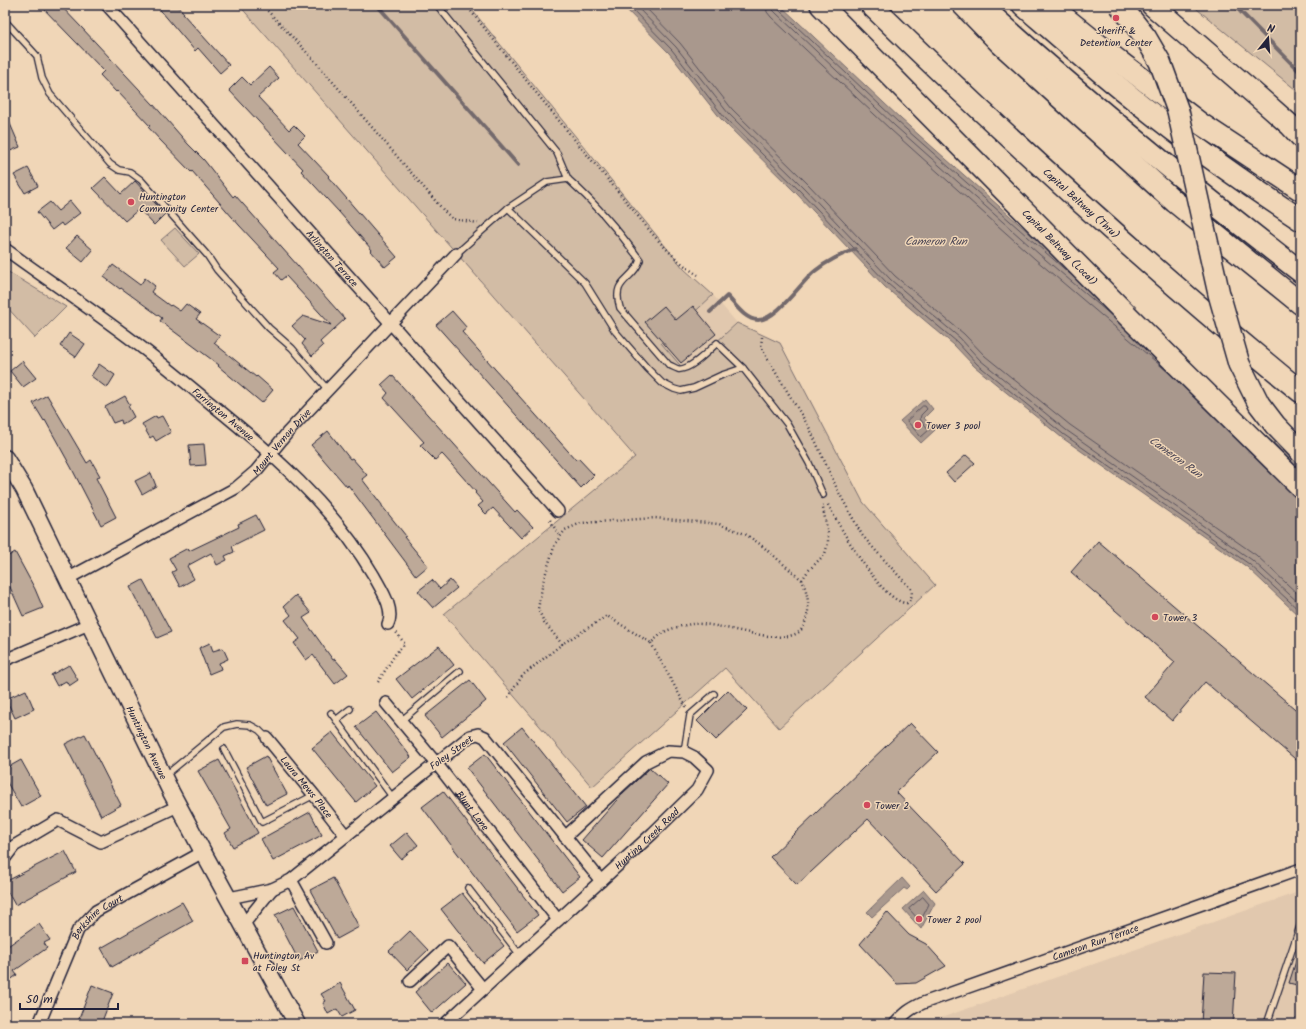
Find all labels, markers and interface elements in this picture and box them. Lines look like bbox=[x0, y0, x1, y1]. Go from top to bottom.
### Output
marker: Sheriff & Detention Center bbox=[1111, 13, 1121, 23]
north arrow bbox=[1248, 18, 1288, 58]
text: N bbox=[1265, 20, 1277, 39]
place label: Sheriff & Detention Center bbox=[1080, 23, 1153, 51]
street label: Capital Beltway (Thru) bbox=[1039, 165, 1123, 243]
place label: Huntington Community Center bbox=[139, 189, 219, 217]
marker: Huntington Community Center bbox=[126, 197, 136, 207]
street label: Capital Beltway (Local) bbox=[1018, 206, 1101, 290]
street label: Arlington Terrace bbox=[302, 226, 362, 291]
water label: Cameron Run bbox=[905, 233, 968, 251]
street label: Farrington Avenue bbox=[188, 384, 258, 446]
street label: Mount Vernon Drive bbox=[249, 405, 316, 479]
place label: Tower 3 pool bbox=[926, 418, 981, 434]
marker: Tower 3 pool bbox=[913, 420, 923, 430]
water label: Cameron Run bbox=[1145, 432, 1207, 484]
place label: Tower 3 bbox=[1163, 610, 1197, 626]
marker: Tower 3 bbox=[1150, 612, 1160, 622]
street label: Huntington Avenue bbox=[121, 703, 171, 783]
street label: Foley Street bbox=[426, 731, 477, 774]
street label: Laura Mews Place bbox=[276, 753, 337, 822]
street label: Blunt Lane bbox=[451, 787, 493, 835]
place label: Tower 2 bbox=[875, 798, 909, 814]
marker: Tower 2 bbox=[862, 800, 872, 810]
street label: Hunting Creek Road bbox=[611, 804, 684, 874]
street label: Berkshire Court bbox=[68, 890, 126, 942]
place label: Tower 2 pool bbox=[927, 912, 982, 928]
marker: Tower 2 pool bbox=[914, 914, 924, 924]
street label: Cameron Run Terrace bbox=[1050, 920, 1141, 966]
place label: Huntington Av at Foley St bbox=[253, 948, 315, 976]
marker: Huntington Av at Foley St bbox=[240, 956, 250, 966]
scale bar bbox=[20, 985, 118, 1011]
text: 50 m bbox=[26, 990, 53, 1009]

